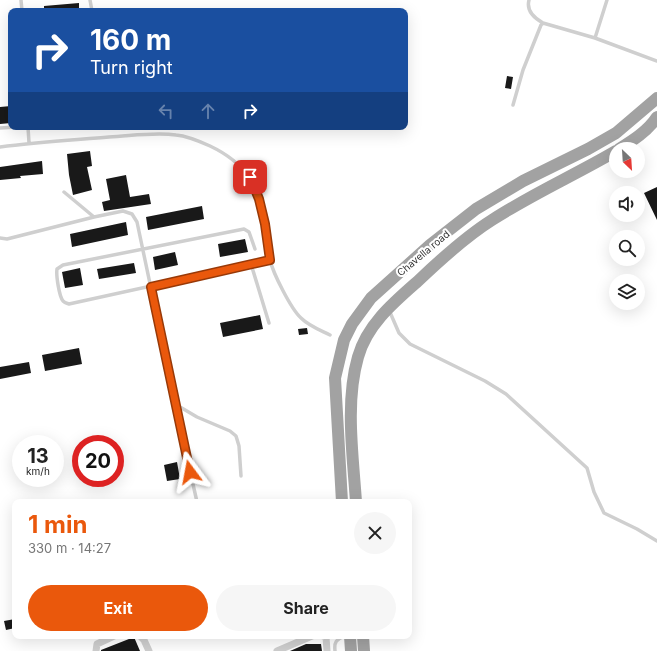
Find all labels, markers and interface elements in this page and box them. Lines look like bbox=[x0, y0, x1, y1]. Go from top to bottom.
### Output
text: 160 m bbox=[90, 23, 171, 57]
icon: right bbox=[24, 24, 76, 76]
text: Turn right bbox=[90, 57, 173, 78]
icon: left bbox=[155, 100, 177, 122]
icon: ahead bbox=[197, 100, 219, 122]
icon: right bbox=[239, 100, 261, 122]
north arrow bbox=[609, 142, 645, 178]
map controls bbox=[609, 142, 645, 310]
pin bbox=[233, 160, 267, 194]
icon: arrive bbox=[239, 166, 261, 188]
button: sound bbox=[609, 186, 645, 222]
street label: Chavella road bbox=[394, 228, 452, 278]
button: search bbox=[609, 230, 645, 266]
button: layers bbox=[609, 274, 645, 310]
speed limit sign: 20 bbox=[72, 435, 124, 487]
text: 13 bbox=[27, 444, 49, 468]
position arrow bbox=[169, 451, 211, 493]
text: km/h bbox=[26, 465, 50, 477]
text: 1 min bbox=[28, 510, 87, 539]
button: close bbox=[354, 512, 396, 554]
text: 330 m · 14:27 bbox=[28, 540, 111, 556]
button: Exit bbox=[28, 585, 208, 631]
button: Share bbox=[216, 585, 396, 631]

